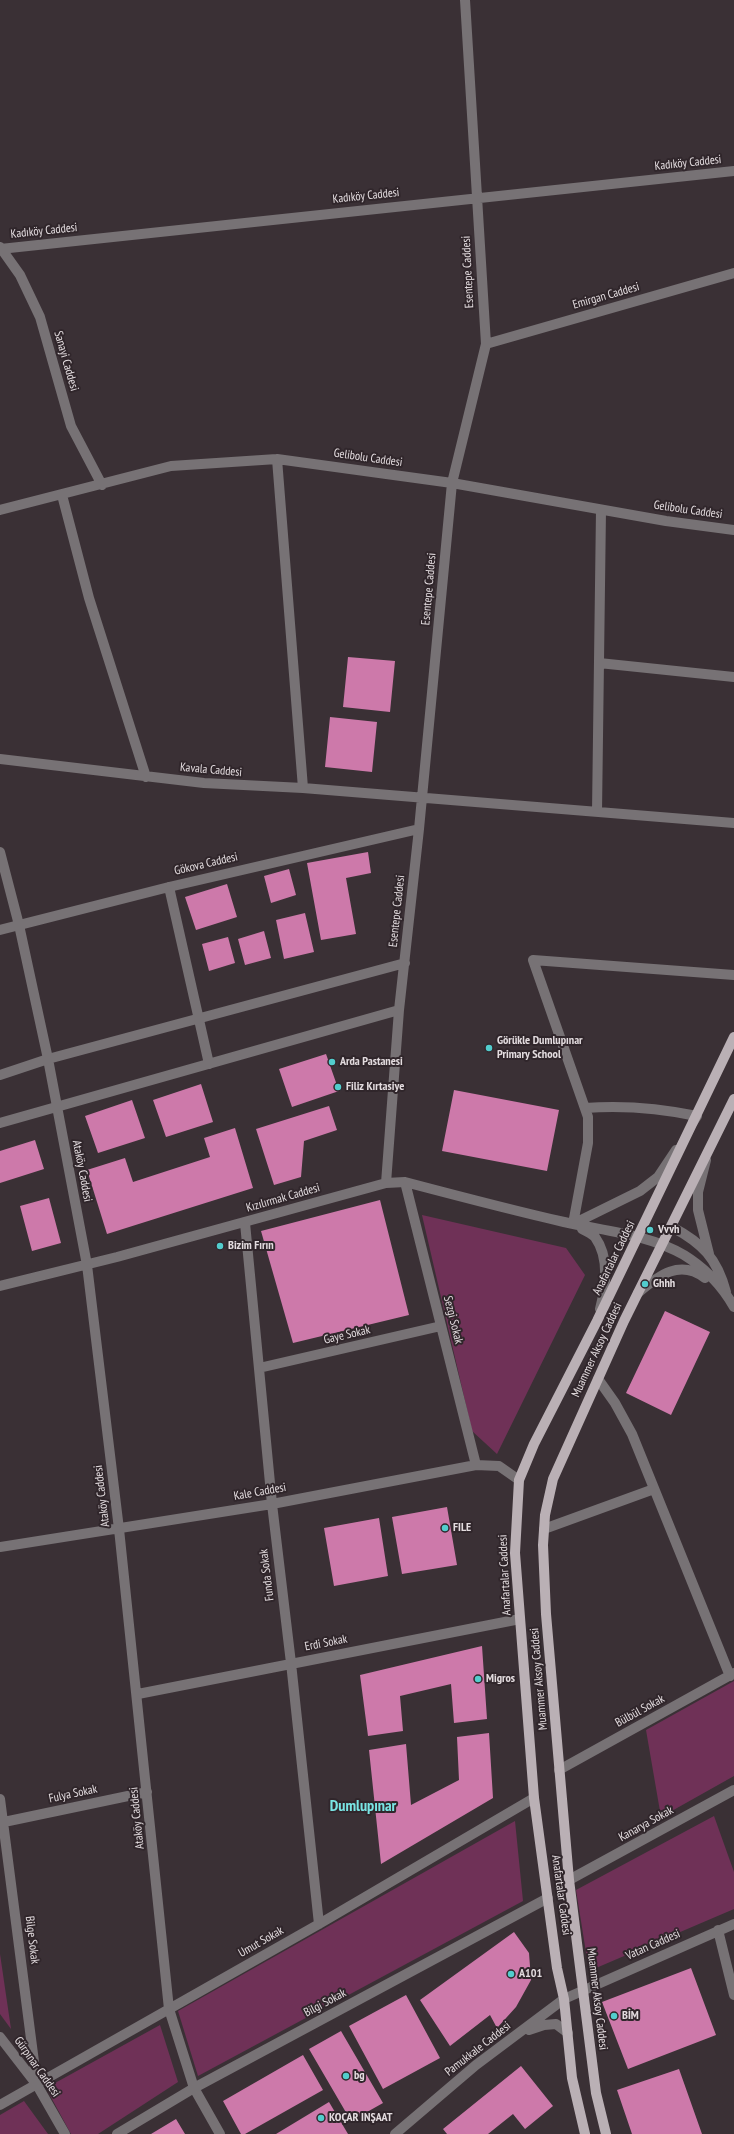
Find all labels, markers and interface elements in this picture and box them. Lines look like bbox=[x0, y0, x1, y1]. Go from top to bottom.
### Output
street label: Kadıköy Caddesi bbox=[654, 152, 722, 174]
street label: Kadıköy Caddesi bbox=[332, 185, 400, 207]
street label: Kadıköy Caddesi bbox=[10, 220, 78, 242]
street label: Esentepe Caddesi bbox=[459, 235, 477, 309]
street label: Emirgan Caddesi bbox=[571, 280, 641, 312]
street label: Sanayi Caddesi bbox=[51, 329, 81, 393]
street label: Gelibolu Caddesi bbox=[333, 446, 403, 470]
street label: Gelibolu Caddesi bbox=[653, 498, 723, 522]
street label: Esentepe Caddesi bbox=[419, 552, 439, 626]
street label: Kavala Caddesi bbox=[179, 760, 243, 780]
street label: Gökova Caddesi bbox=[173, 850, 239, 878]
street label: Esentepe Caddesi bbox=[386, 874, 408, 948]
place label: Görükle Dumlupınar Primary School bbox=[497, 1034, 583, 1062]
marker: Görükle Dumlupınar Primary School bbox=[484, 1043, 494, 1053]
place label: Arda Pastanesi bbox=[340, 1055, 403, 1069]
marker: Arda Pastanesi bbox=[327, 1057, 337, 1067]
place label: Filiz Kırtasiye bbox=[346, 1080, 404, 1094]
marker: Filiz Kırtasiye bbox=[333, 1082, 343, 1092]
street label: Ataköy Caddesi bbox=[69, 1139, 95, 1203]
street label: Kızılırmak Caddesi bbox=[244, 1181, 322, 1215]
street label: Anafartalar Caddesi bbox=[590, 1218, 638, 1298]
place label: Vvvh bbox=[658, 1223, 679, 1237]
marker: Vvvh bbox=[645, 1225, 655, 1235]
place label: Bizim Fırın bbox=[228, 1239, 274, 1253]
marker: Bizim Fırın bbox=[215, 1241, 225, 1251]
place label: Ghhh bbox=[653, 1277, 675, 1291]
marker: Ghhh bbox=[640, 1279, 650, 1289]
street label: Sezgi Sokak bbox=[440, 1295, 466, 1345]
street label: Muammer Aksoy Caddesi bbox=[569, 1300, 625, 1400]
street label: Gaye Sokak bbox=[322, 1323, 372, 1347]
street label: Ataköy Caddesi bbox=[91, 1464, 113, 1528]
street label: Kale Caddesi bbox=[233, 1480, 287, 1504]
place label: FILE bbox=[453, 1521, 471, 1535]
marker: FILE bbox=[440, 1523, 450, 1533]
street label: Anafartalar Caddesi bbox=[496, 1534, 514, 1616]
street label: Funda Sokak bbox=[257, 1548, 277, 1602]
street label: Muammer Aksoy Caddesi bbox=[527, 1627, 551, 1731]
street label: Erdi Sokak bbox=[303, 1632, 349, 1654]
place label: Migros bbox=[486, 1672, 515, 1686]
marker: Migros bbox=[473, 1674, 483, 1684]
street label: Bülbül Sokak bbox=[613, 1692, 667, 1730]
street label: Fulya Sokak bbox=[47, 1782, 99, 1806]
street label: Ataköy Caddesi bbox=[127, 1786, 147, 1850]
district label: Dumlupınar bbox=[330, 1796, 396, 1816]
street label: Kanarya Sokak bbox=[616, 1803, 676, 1845]
street label: Anafartalar Caddesi bbox=[548, 1854, 574, 1936]
street label: Bilge Sokak bbox=[22, 1915, 42, 1965]
street label: Umut Sokak bbox=[236, 1923, 286, 1961]
street label: Vatan Caddesi bbox=[624, 1927, 682, 1963]
street label: Muammer Aksoy Caddesi bbox=[584, 1947, 610, 2051]
place label: A101 bbox=[519, 1967, 542, 1981]
marker: A101 bbox=[506, 1969, 516, 1979]
street label: Bilgi Sokak bbox=[301, 1986, 349, 2020]
place label: BİM bbox=[622, 2009, 639, 2023]
marker: BİM bbox=[609, 2011, 619, 2021]
street label: Pamukkale Caddesi bbox=[442, 2019, 514, 2079]
street label: Gürpınar Caddesi bbox=[11, 2034, 63, 2100]
place label: bg bbox=[354, 2069, 365, 2083]
marker: bg bbox=[341, 2071, 351, 2081]
place label: KOÇAR INŞAAT bbox=[329, 2111, 392, 2125]
marker: KOÇAR INŞAAT bbox=[316, 2113, 326, 2123]

